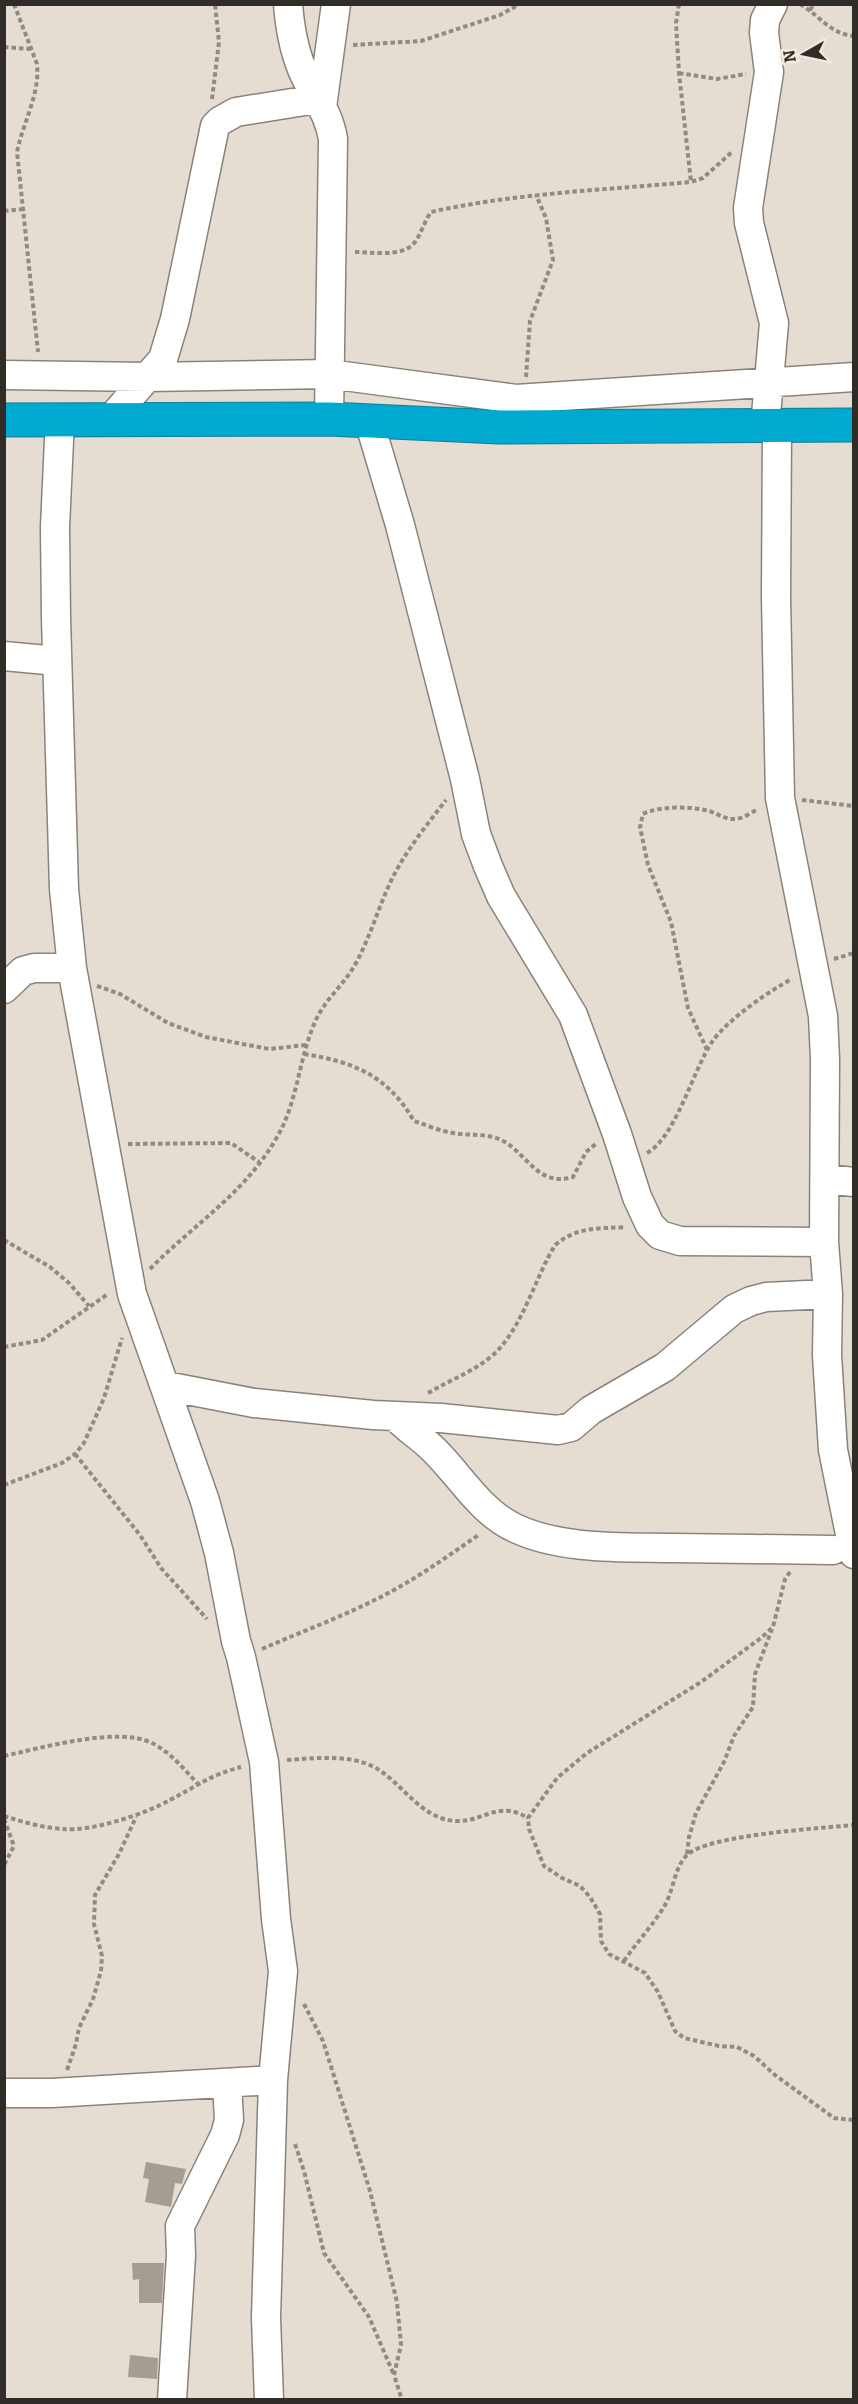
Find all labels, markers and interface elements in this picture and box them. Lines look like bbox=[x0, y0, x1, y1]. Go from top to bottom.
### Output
north arrow bbox=[774, 24, 834, 84]
text: N bbox=[779, 49, 800, 64]

